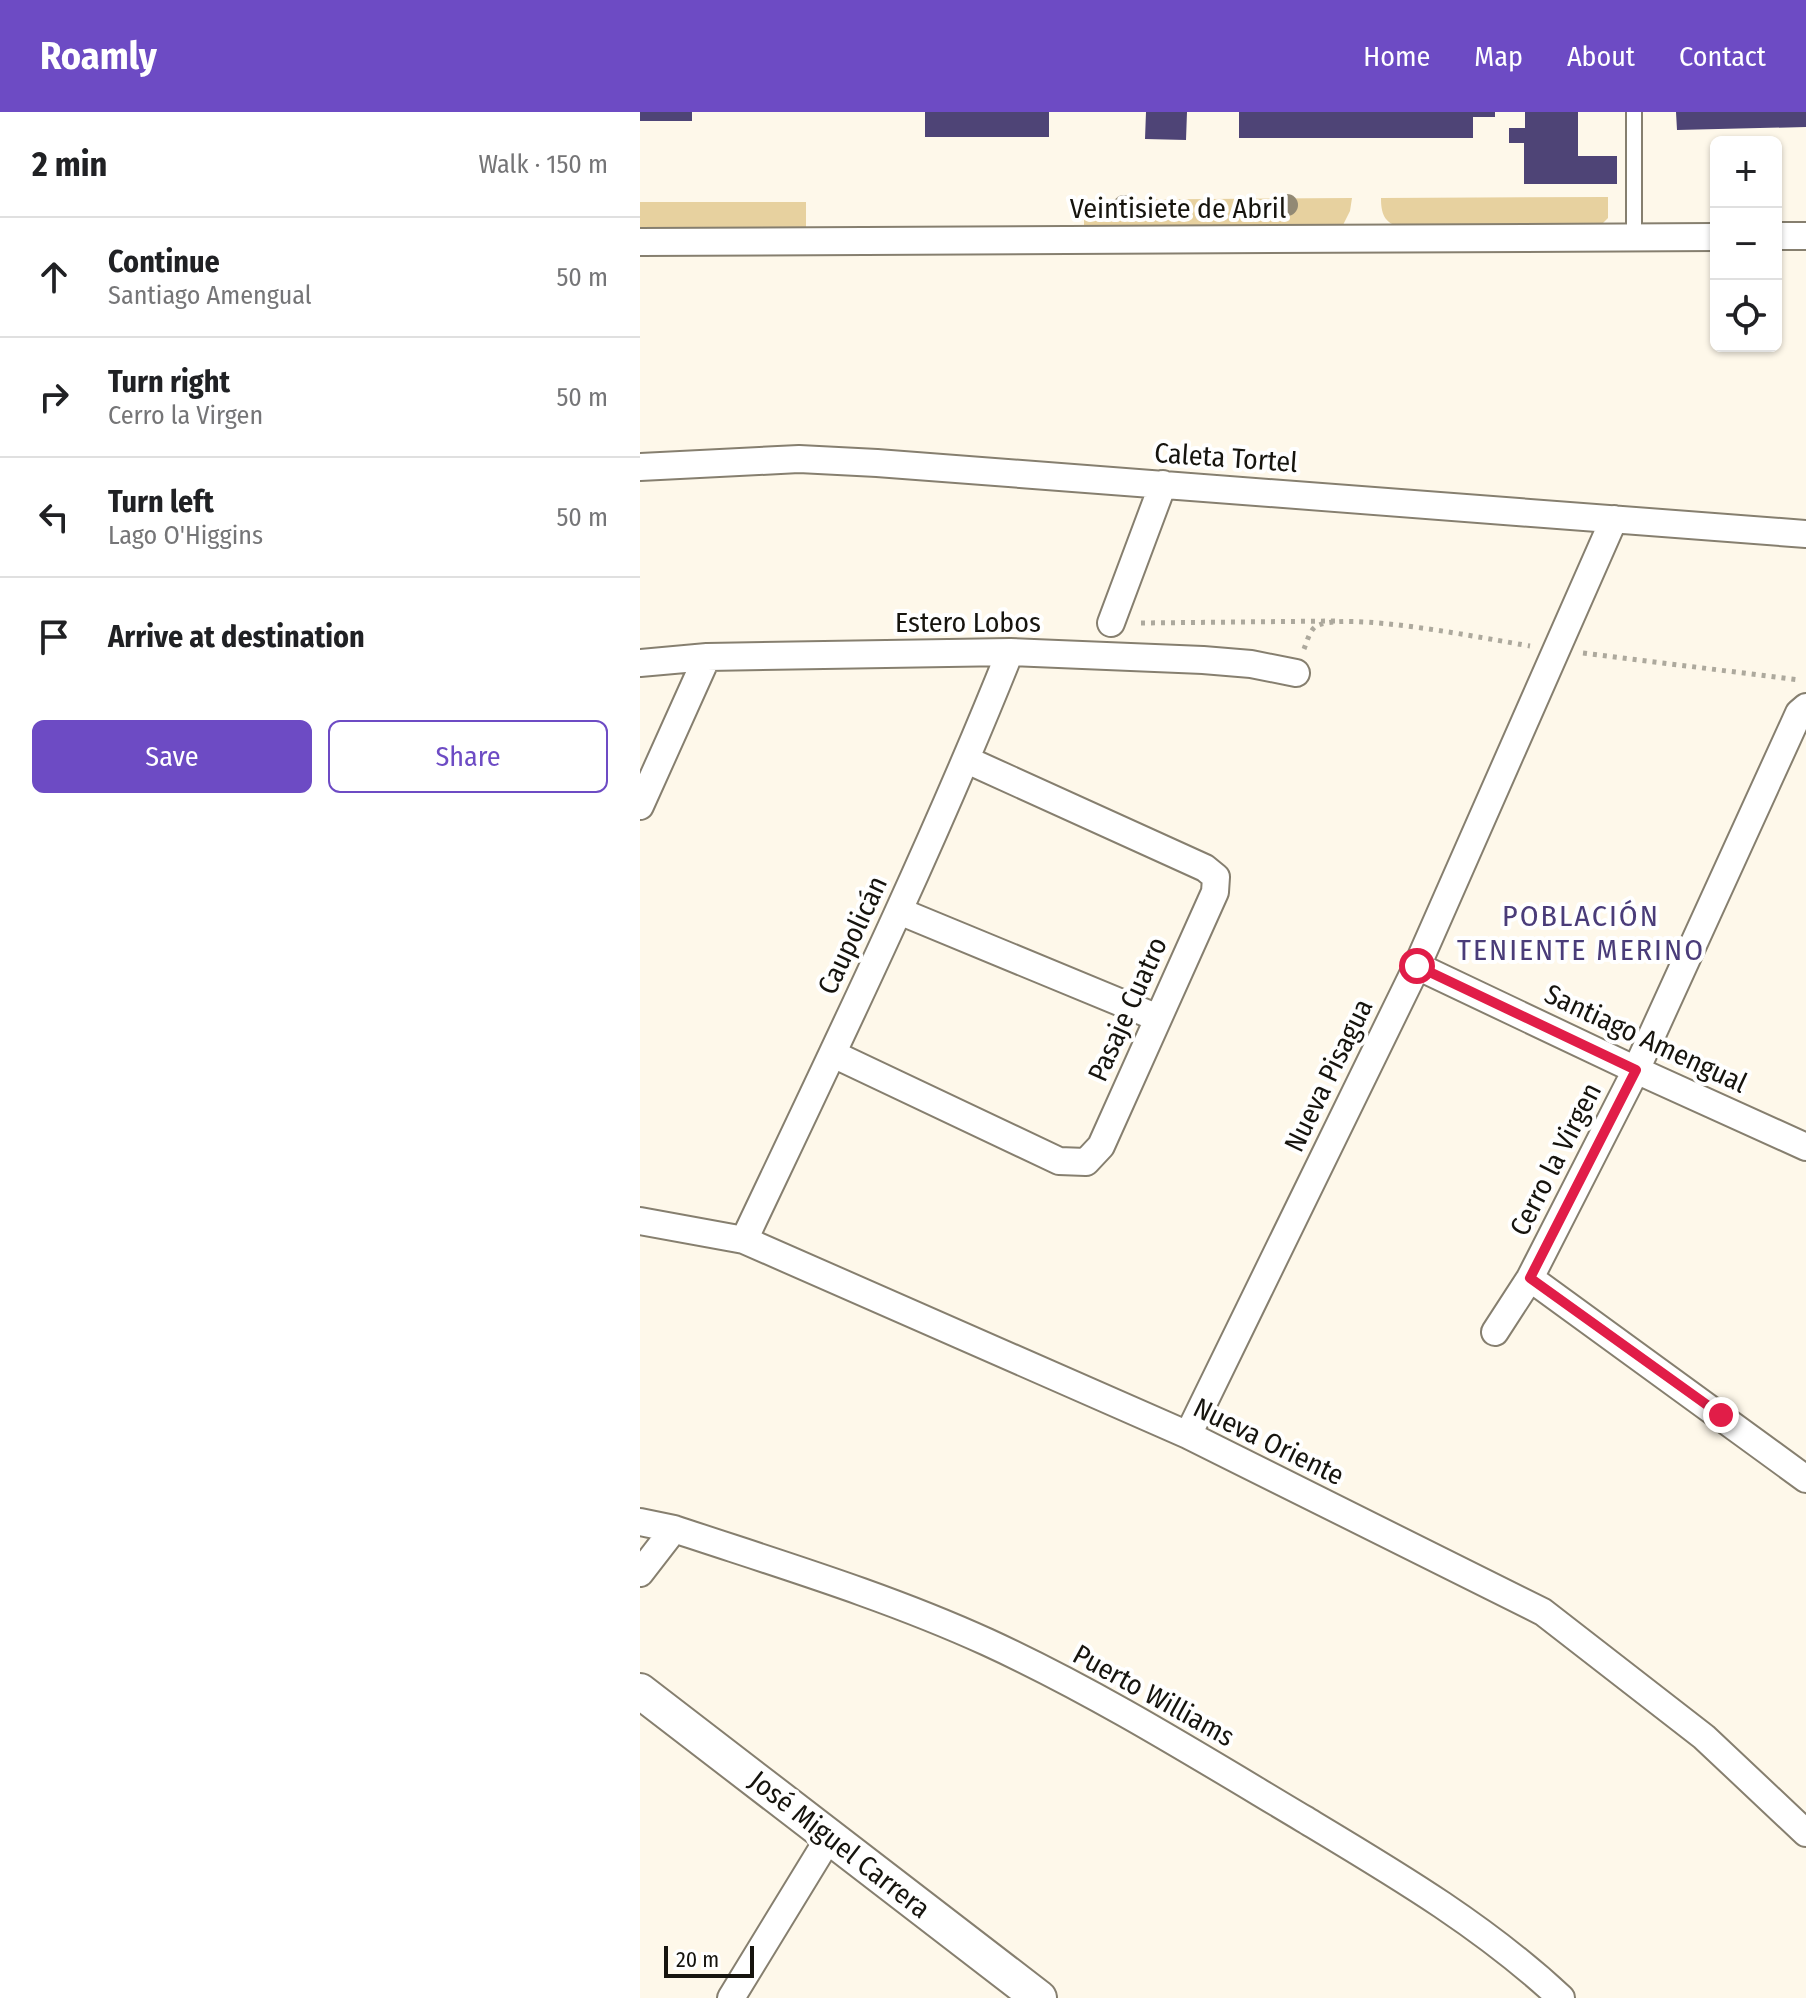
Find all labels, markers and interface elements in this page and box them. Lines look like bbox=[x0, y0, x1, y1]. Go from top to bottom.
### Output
text: Roamly bbox=[40, 33, 157, 79]
text: Home bbox=[1363, 40, 1430, 73]
text: Map bbox=[1474, 40, 1523, 73]
text: About bbox=[1567, 40, 1635, 73]
text: Contact bbox=[1679, 40, 1766, 73]
map controls bbox=[1710, 136, 1782, 352]
button: + bbox=[1710, 136, 1782, 208]
text: 2 min bbox=[32, 144, 107, 185]
text: Walk · 150 m bbox=[478, 149, 608, 180]
street label: Veintisiete de Abril bbox=[1070, 192, 1286, 225]
button: − bbox=[1710, 208, 1782, 280]
text: Continue bbox=[108, 244, 220, 280]
icon: ahead bbox=[32, 255, 76, 299]
text: 50 m bbox=[556, 262, 608, 293]
text: Santiago Amengual bbox=[108, 280, 312, 311]
button: locate bbox=[1710, 280, 1782, 352]
text: Turn right bbox=[108, 364, 230, 400]
icon: right bbox=[32, 375, 76, 419]
text: 50 m bbox=[556, 382, 608, 413]
text: Cerro la Virgen bbox=[108, 400, 263, 431]
street label: Caleta Tortel bbox=[1153, 436, 1299, 479]
text: Turn left bbox=[108, 484, 214, 520]
icon: left bbox=[32, 495, 76, 539]
text: 50 m bbox=[556, 502, 608, 533]
text: Lago O'Higgins bbox=[108, 520, 263, 551]
street label: Estero Lobos bbox=[895, 606, 1041, 639]
icon: arrive bbox=[32, 615, 76, 659]
text: Arrive at destination bbox=[108, 619, 365, 655]
button: Save bbox=[32, 720, 312, 793]
button: Share bbox=[328, 720, 608, 793]
street label: Caupolicán bbox=[811, 871, 894, 1000]
district label: POBLACIÓN TENIENTE MERINO bbox=[1457, 898, 1705, 968]
street label: Pasaje Cuatro bbox=[1081, 932, 1174, 1086]
route start bbox=[1399, 948, 1435, 984]
street label: Santiago Amengual bbox=[1539, 977, 1752, 1100]
street label: Nueva Pisagua bbox=[1277, 993, 1380, 1157]
street label: Cerro la Virgen bbox=[1503, 1077, 1608, 1241]
street label: Nueva Oriente bbox=[1188, 1391, 1349, 1492]
route end bbox=[1703, 1397, 1739, 1433]
street label: Puerto Williams bbox=[1067, 1638, 1240, 1753]
street label: José Miguel Carrera bbox=[743, 1764, 937, 1925]
scale bar bbox=[664, 1942, 754, 1978]
text: 20 m bbox=[676, 1946, 719, 1973]

